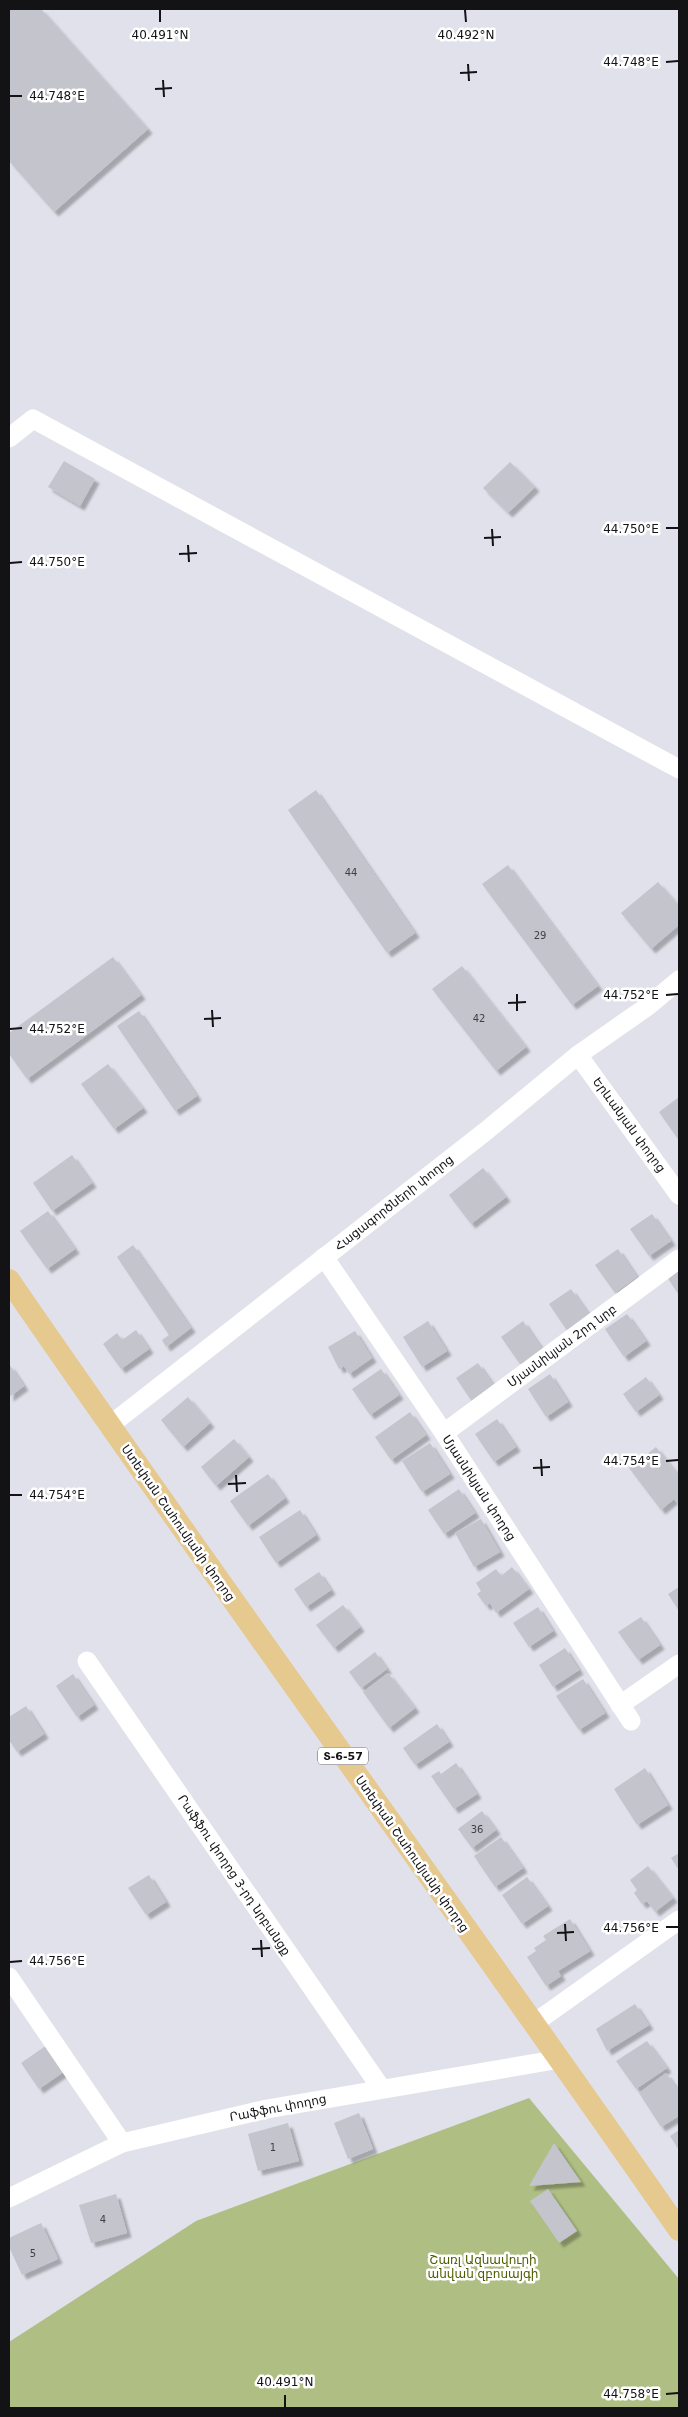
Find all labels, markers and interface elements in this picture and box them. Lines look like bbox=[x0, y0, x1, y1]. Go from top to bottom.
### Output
text: 40.491°N bbox=[132, 28, 188, 42]
text: 40.492°N bbox=[438, 28, 494, 42]
text: 44.748°E bbox=[603, 55, 659, 69]
text: 44.748°E bbox=[29, 89, 85, 103]
text: 44.750°E bbox=[603, 522, 659, 536]
text: 44.750°E bbox=[29, 555, 85, 569]
house number: 44 bbox=[345, 867, 357, 878]
house number: 29 bbox=[534, 930, 546, 941]
text: 44.752°E bbox=[603, 988, 659, 1002]
house number: 42 bbox=[473, 1013, 485, 1024]
text: 44.752°E bbox=[29, 1022, 85, 1036]
street label: Երևանյան փողոց bbox=[590, 1075, 668, 1175]
street label: Հացագործների փողոց bbox=[332, 1152, 456, 1254]
street label: Մյասնիկյան 2րդ նրբ bbox=[505, 1302, 619, 1390]
street label: Մյասնիկյան փողոց bbox=[440, 1432, 518, 1544]
street label: Ստեփան Շահումյանի փողոց bbox=[118, 1442, 238, 1604]
text: 44.754°E bbox=[603, 1454, 659, 1468]
text: 44.754°E bbox=[29, 1488, 85, 1502]
road number: Տ-6-57 bbox=[318, 1748, 368, 1764]
street label: Ստեփան Շահումյանի փողոց bbox=[352, 1773, 472, 1935]
street label: Րաֆֆու փողոց 3-րդ նրբանցք bbox=[175, 1792, 293, 1958]
house number: 36 bbox=[471, 1824, 483, 1835]
text: 44.756°E bbox=[603, 1921, 659, 1935]
text: 44.756°E bbox=[29, 1954, 85, 1968]
street label: Րաֆֆու փողոց bbox=[229, 2092, 327, 2124]
house number: 1 bbox=[270, 2142, 276, 2153]
house number: 4 bbox=[100, 2214, 106, 2225]
house number: 5 bbox=[30, 2248, 36, 2259]
park label: Շառլ Ազնավուրի անվան զբոսայգի bbox=[428, 2253, 538, 2281]
text: 40.491°N bbox=[257, 2375, 313, 2389]
text: 44.758°E bbox=[603, 2387, 659, 2401]

